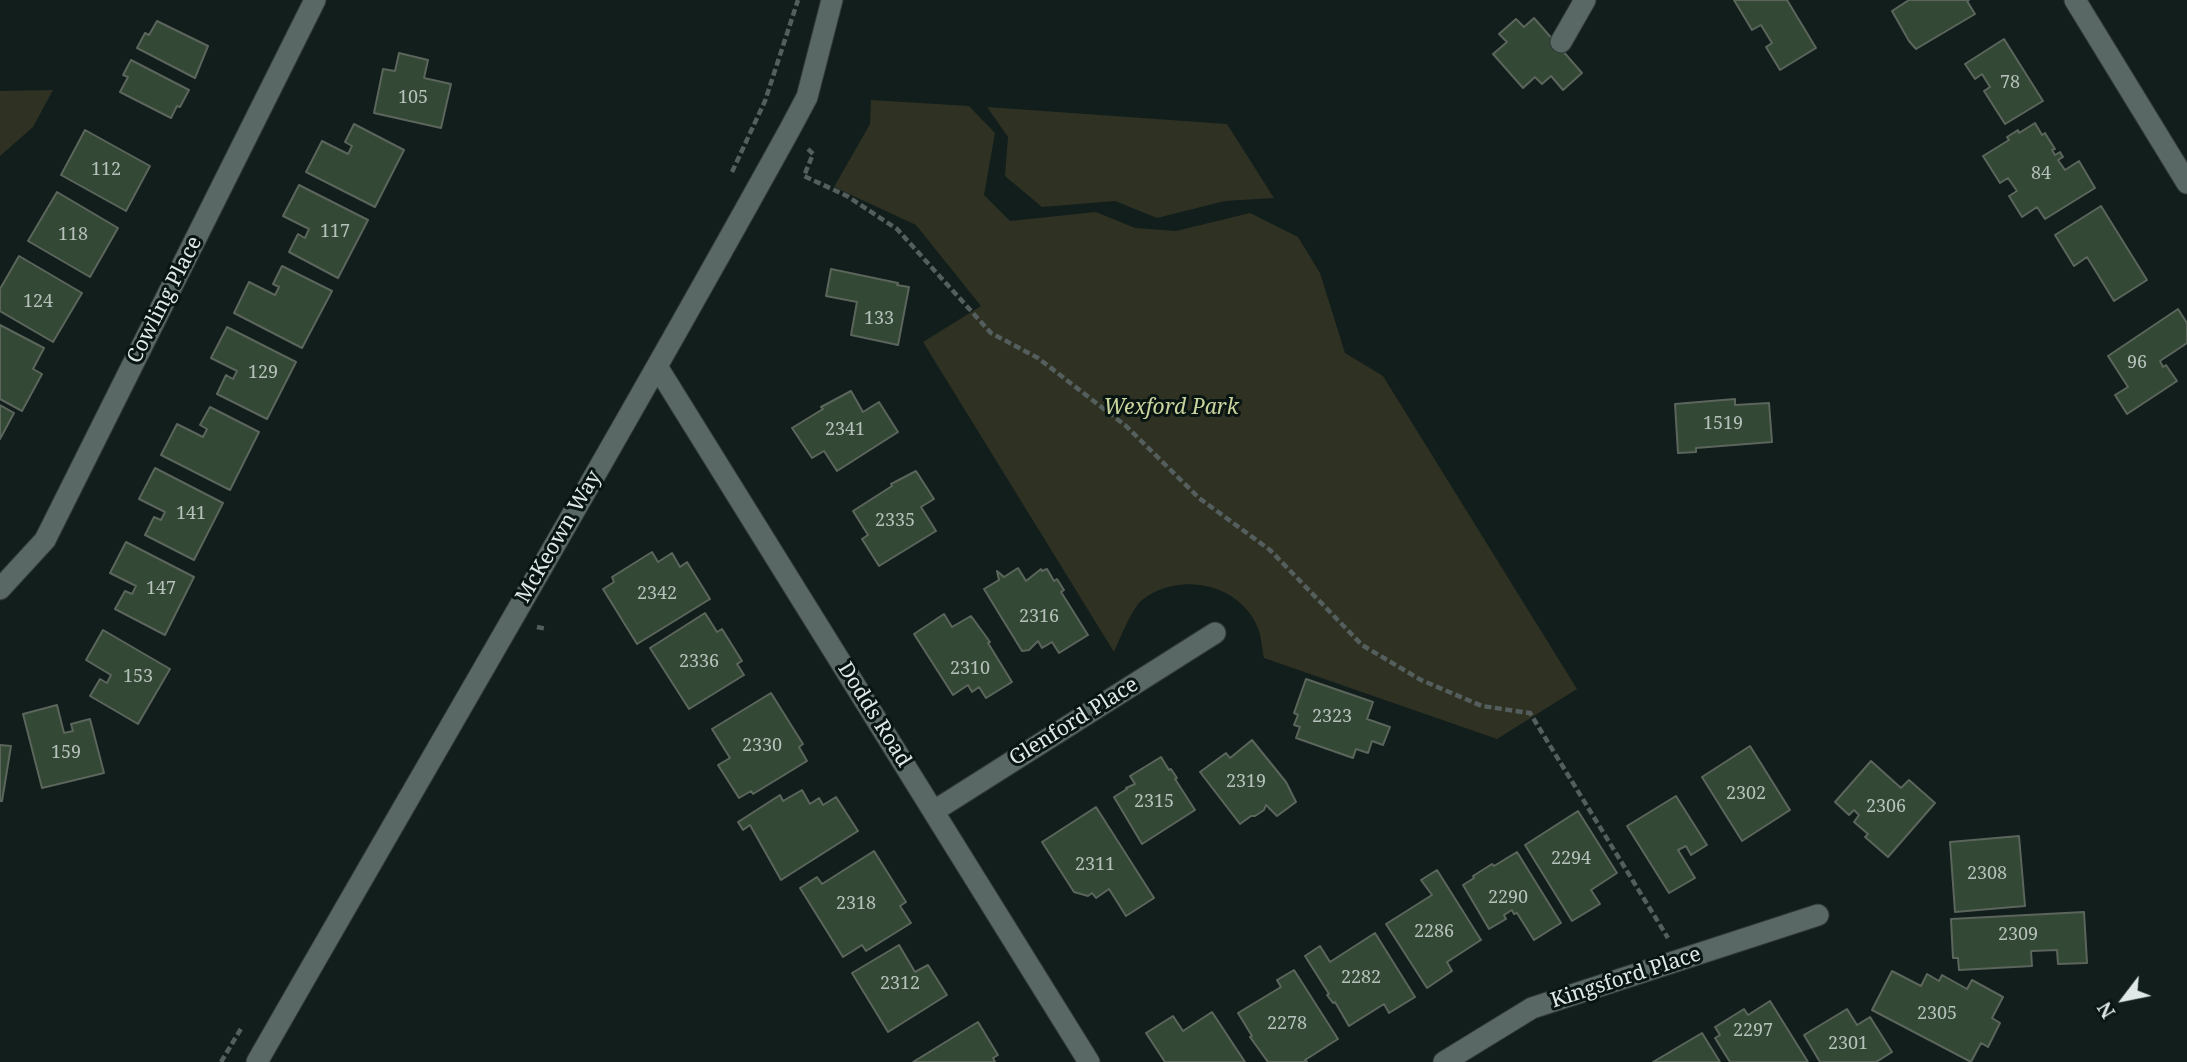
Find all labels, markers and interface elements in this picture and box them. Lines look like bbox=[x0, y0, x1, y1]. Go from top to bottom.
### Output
house number: 78 bbox=[2000, 72, 2020, 94]
house number: 105 bbox=[398, 87, 428, 109]
house number: 112 bbox=[91, 159, 121, 181]
house number: 84 bbox=[2031, 163, 2051, 185]
house number: 117 bbox=[320, 221, 350, 243]
house number: 118 bbox=[58, 224, 88, 246]
street label: Cowling Place bbox=[122, 232, 208, 368]
house number: 124 bbox=[23, 291, 53, 313]
house number: 133 bbox=[864, 308, 894, 330]
house number: 96 bbox=[2127, 352, 2147, 374]
house number: 129 bbox=[248, 362, 278, 384]
park label: Wexford Park bbox=[1103, 395, 1239, 421]
house number: 1519 bbox=[1703, 413, 1743, 435]
house number: 2341 bbox=[825, 419, 865, 441]
street label: McKeown Way bbox=[511, 466, 607, 608]
house number: 141 bbox=[176, 503, 206, 525]
house number: 2335 bbox=[875, 510, 915, 532]
house number: 147 bbox=[146, 578, 176, 600]
house number: 2342 bbox=[637, 583, 677, 605]
house number: 2316 bbox=[1019, 606, 1059, 628]
house number: 2336 bbox=[679, 651, 719, 673]
street label: Dodds Road bbox=[832, 658, 916, 772]
house number: 2310 bbox=[950, 658, 990, 680]
house number: 153 bbox=[123, 666, 153, 688]
street label: Glenford Place bbox=[1005, 672, 1143, 772]
house number: 2323 bbox=[1312, 706, 1352, 728]
house number: 2330 bbox=[742, 735, 782, 757]
house number: 159 bbox=[51, 742, 81, 764]
house number: 2319 bbox=[1226, 771, 1266, 793]
house number: 2302 bbox=[1726, 783, 1766, 805]
house number: 2315 bbox=[1134, 791, 1174, 813]
house number: 2306 bbox=[1866, 796, 1906, 818]
house number: 2294 bbox=[1551, 848, 1591, 870]
house number: 2311 bbox=[1075, 854, 1115, 876]
house number: 2308 bbox=[1967, 863, 2007, 885]
house number: 2290 bbox=[1488, 887, 1528, 909]
house number: 2318 bbox=[836, 893, 876, 915]
house number: 2286 bbox=[1414, 921, 1454, 943]
house number: 2309 bbox=[1998, 924, 2038, 946]
street label: Kingsford Place bbox=[1548, 942, 1704, 1014]
north arrow bbox=[2089, 964, 2159, 1034]
house number: 2282 bbox=[1341, 967, 1381, 989]
house number: 2312 bbox=[880, 973, 920, 995]
text: N bbox=[2091, 997, 2121, 1023]
house number: 2305 bbox=[1917, 1003, 1957, 1025]
house number: 2278 bbox=[1267, 1013, 1307, 1035]
house number: 2297 bbox=[1733, 1020, 1773, 1042]
house number: 2301 bbox=[1828, 1033, 1868, 1055]

